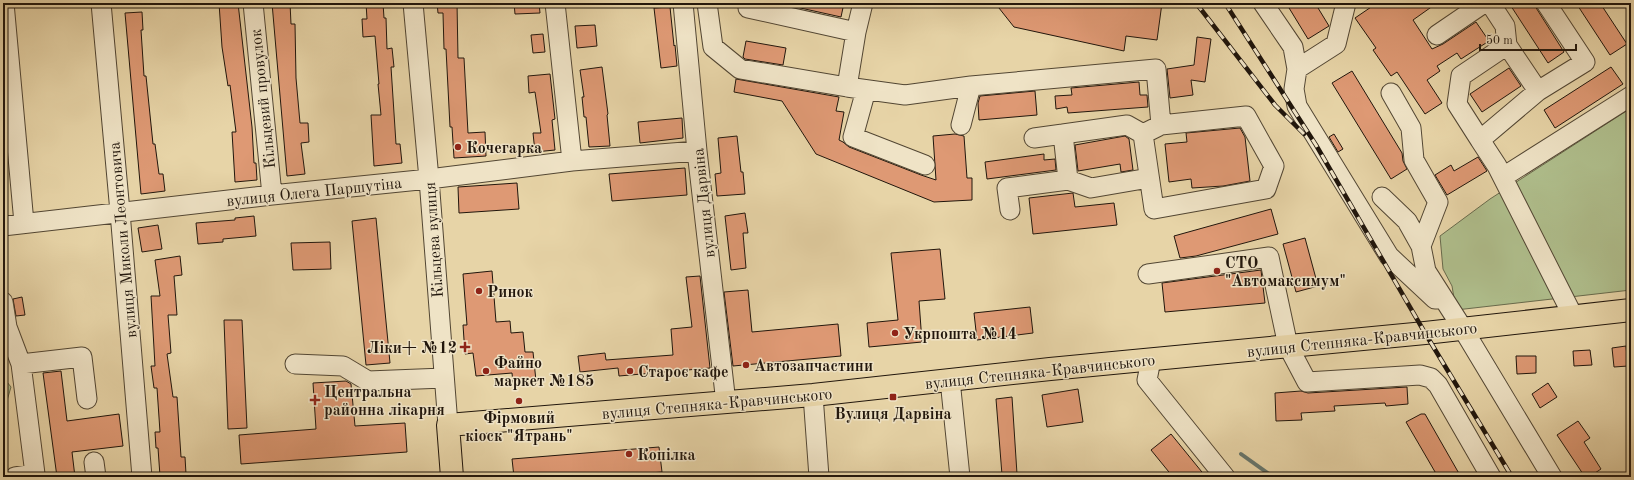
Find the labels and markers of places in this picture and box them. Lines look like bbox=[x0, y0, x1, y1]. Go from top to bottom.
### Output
place label: Кочегарка bbox=[466, 141, 542, 157]
marker: Кочегарка bbox=[453, 142, 463, 152]
place label: СТО "Автомаксимум" bbox=[1225, 256, 1346, 290]
marker: СТО "Автомаксимум" bbox=[1212, 266, 1222, 276]
place label: Ринок bbox=[487, 285, 534, 301]
marker: Ринок bbox=[474, 286, 484, 296]
place label: Укрпошта №14 bbox=[903, 327, 1017, 343]
marker: Укрпошта №14 bbox=[890, 328, 900, 338]
place label: Ліки+ №12 bbox=[367, 341, 457, 357]
marker: Ліки+ №12 bbox=[460, 342, 470, 352]
place label: Файно маркет №185 bbox=[494, 356, 594, 390]
place label: Автозапчастини bbox=[754, 359, 873, 375]
marker: Автозапчастини bbox=[741, 360, 751, 370]
place label: Староє кафе bbox=[638, 365, 729, 381]
marker: Файно маркет №185 bbox=[481, 366, 491, 376]
marker: Староє кафе bbox=[625, 366, 635, 376]
place label: Центральна районна лікарня bbox=[324, 385, 445, 419]
marker: Вулиця Дарвіна bbox=[888, 392, 898, 402]
marker: Центральна районна лікарня bbox=[309, 394, 321, 406]
marker: Фірмовий кіоск "Ятрань" bbox=[514, 396, 524, 406]
place label: Вулиця Дарвіна bbox=[834, 407, 952, 423]
place label: Фірмовий кіоск "Ятрань" bbox=[465, 411, 573, 445]
place label: Копілка bbox=[637, 448, 696, 464]
marker: Копілка bbox=[624, 449, 634, 459]

